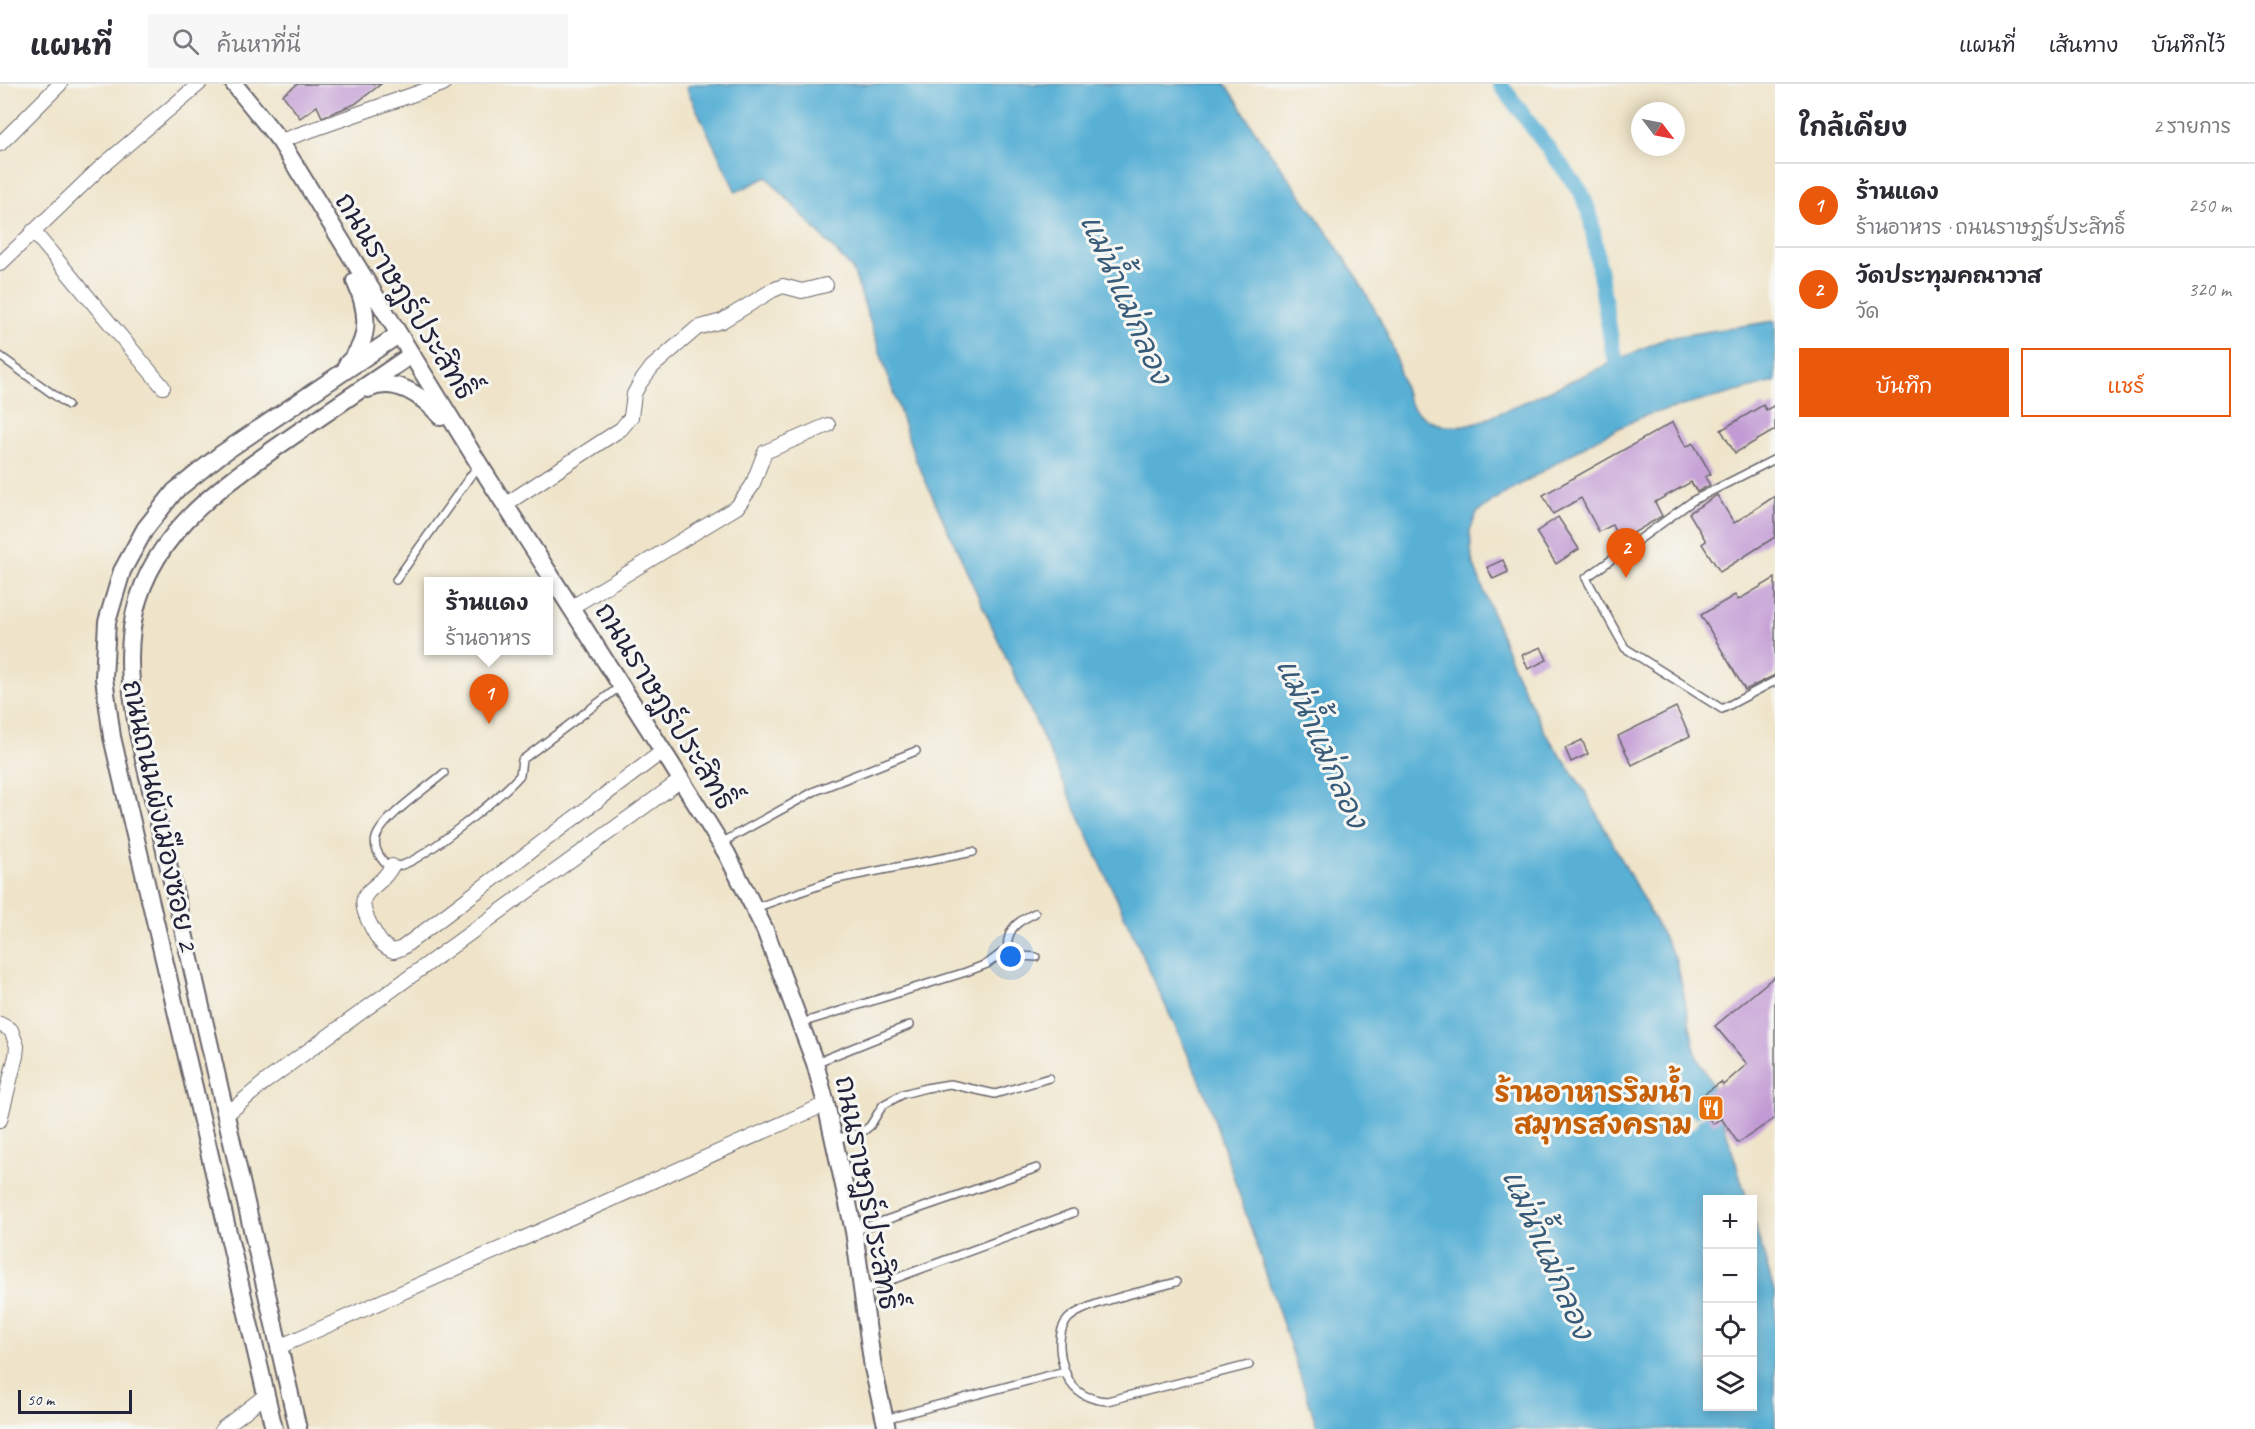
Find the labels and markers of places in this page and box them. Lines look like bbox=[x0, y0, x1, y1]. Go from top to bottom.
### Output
pin: 2 bbox=[1606, 528, 1646, 578]
pin: 1 bbox=[470, 674, 508, 724]
place label: ร้านอาหารริมน้ำ สมุทรสงคราม bbox=[1494, 1065, 1692, 1145]
restaurant icon: ร้านอาหารริมน้ำ สมุทรสงคราม bbox=[1696, 1093, 1726, 1123]

